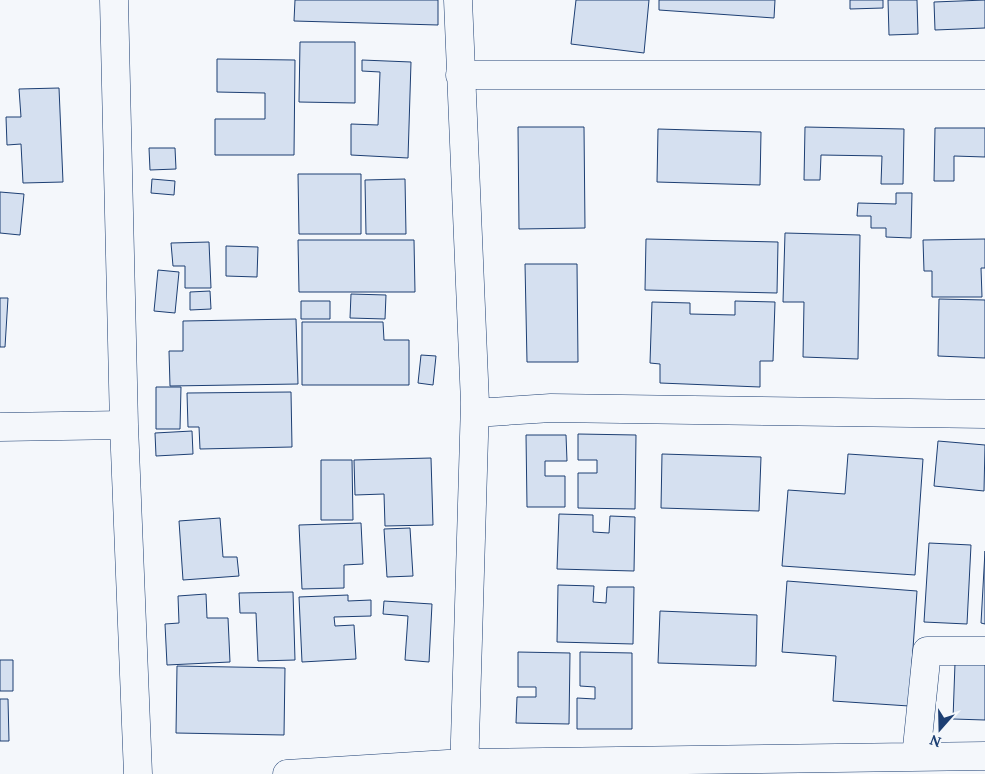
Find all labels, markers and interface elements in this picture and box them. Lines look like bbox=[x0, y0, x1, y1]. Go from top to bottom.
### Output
north arrow bbox=[915, 704, 965, 754]
text: N bbox=[927, 731, 944, 752]

